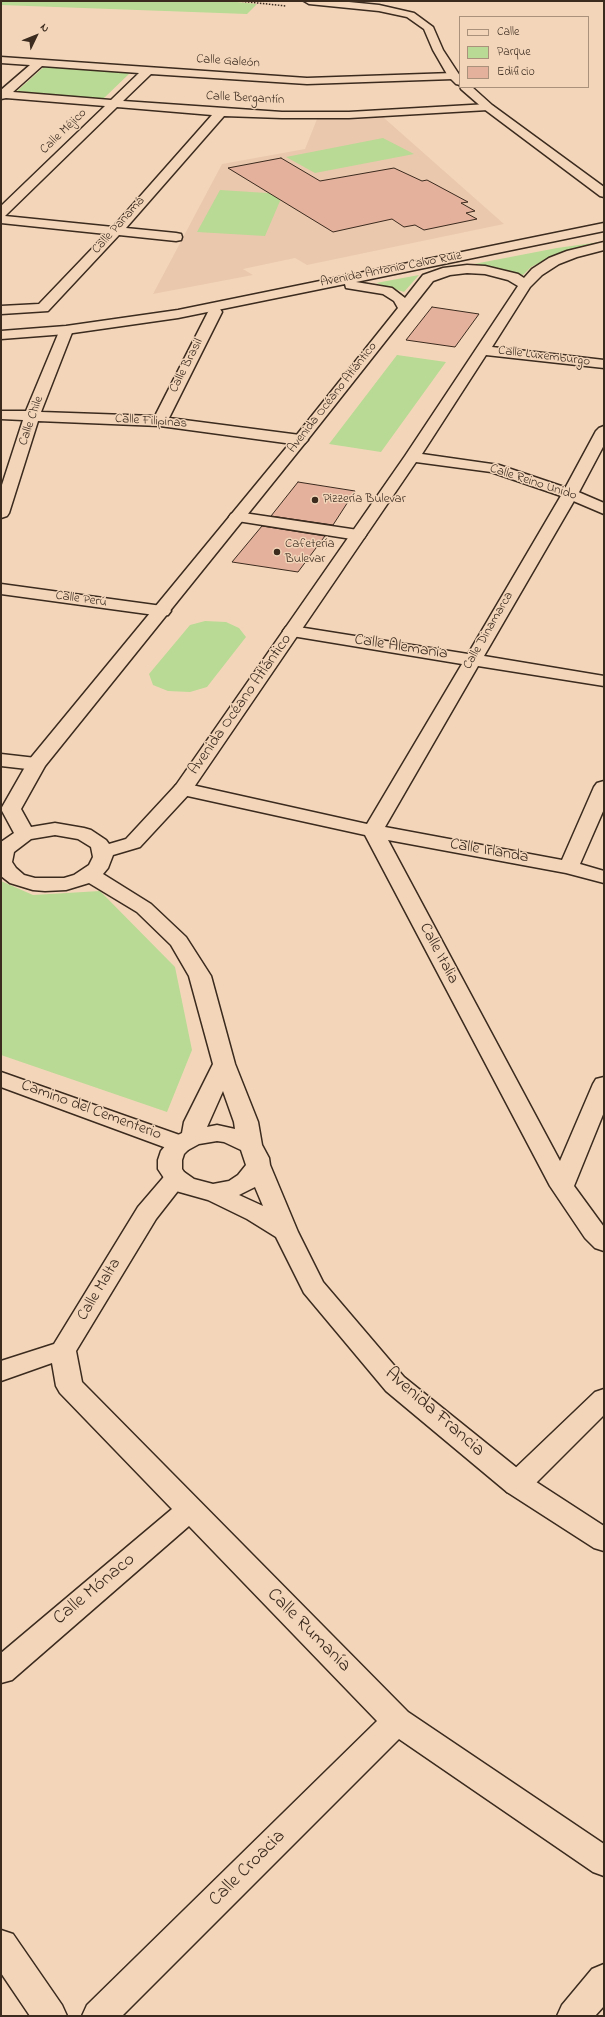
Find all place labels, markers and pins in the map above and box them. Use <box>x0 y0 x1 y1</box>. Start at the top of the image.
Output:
place label: Pizzería Bulevar <box>323 492 406 508</box>
marker: Pizzería Bulevar <box>310 495 320 505</box>
place label: Cafetería Bulevar <box>285 537 335 568</box>
marker: Cafetería Bulevar <box>272 547 282 557</box>

